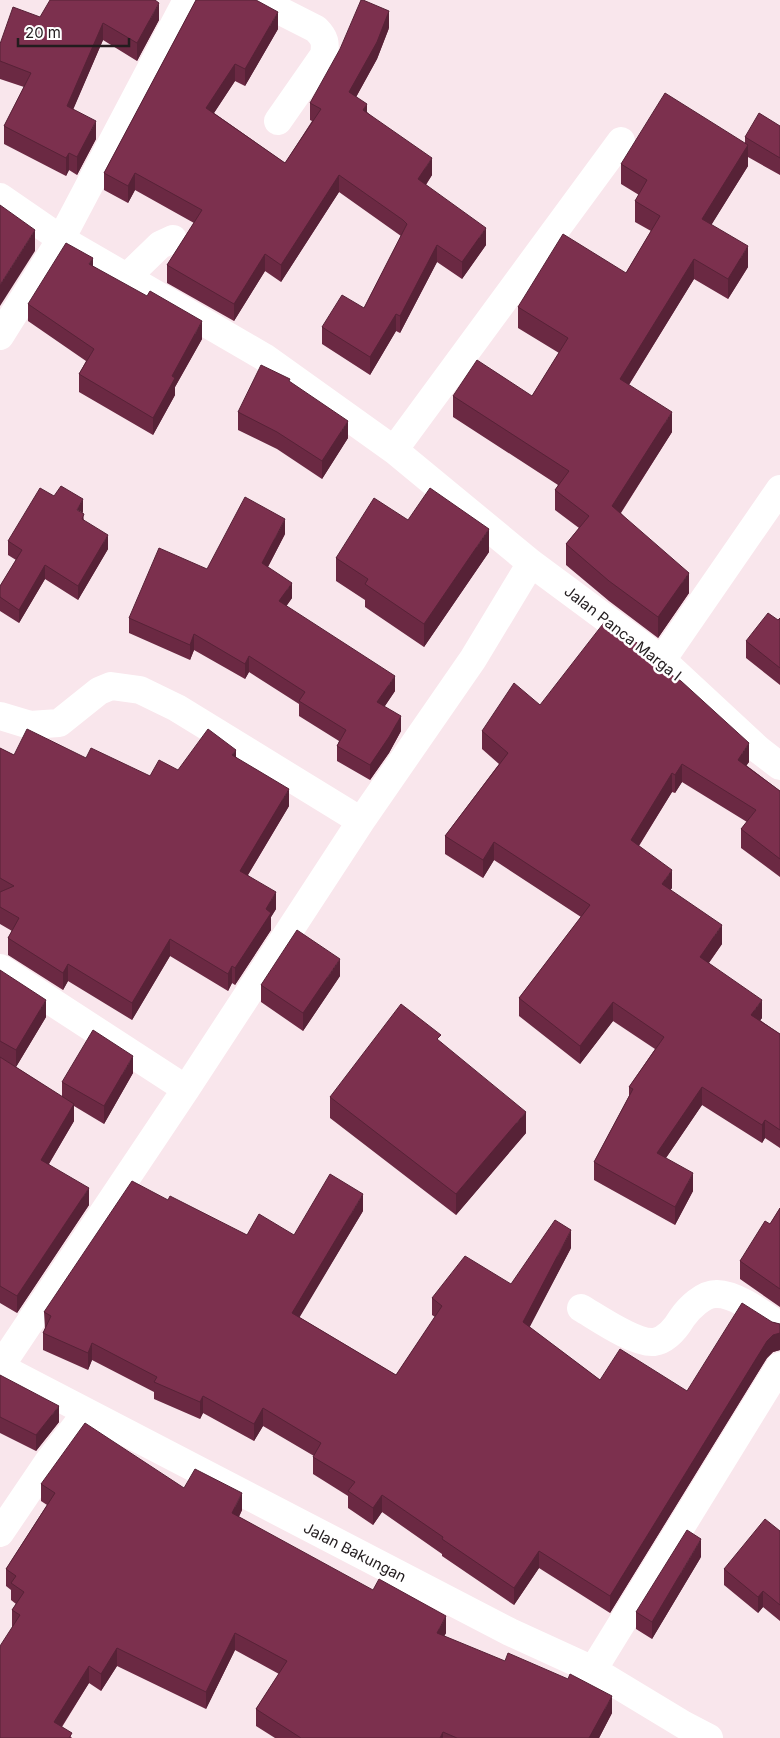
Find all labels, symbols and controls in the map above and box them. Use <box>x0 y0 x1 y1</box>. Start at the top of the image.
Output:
scale bar <box>18 15 129 47</box>
text: 20 m <box>25 23 61 42</box>
street label: Jalan Panca Marga I <box>561 581 685 685</box>
street label: Jalan Bakungan <box>300 1518 410 1586</box>

